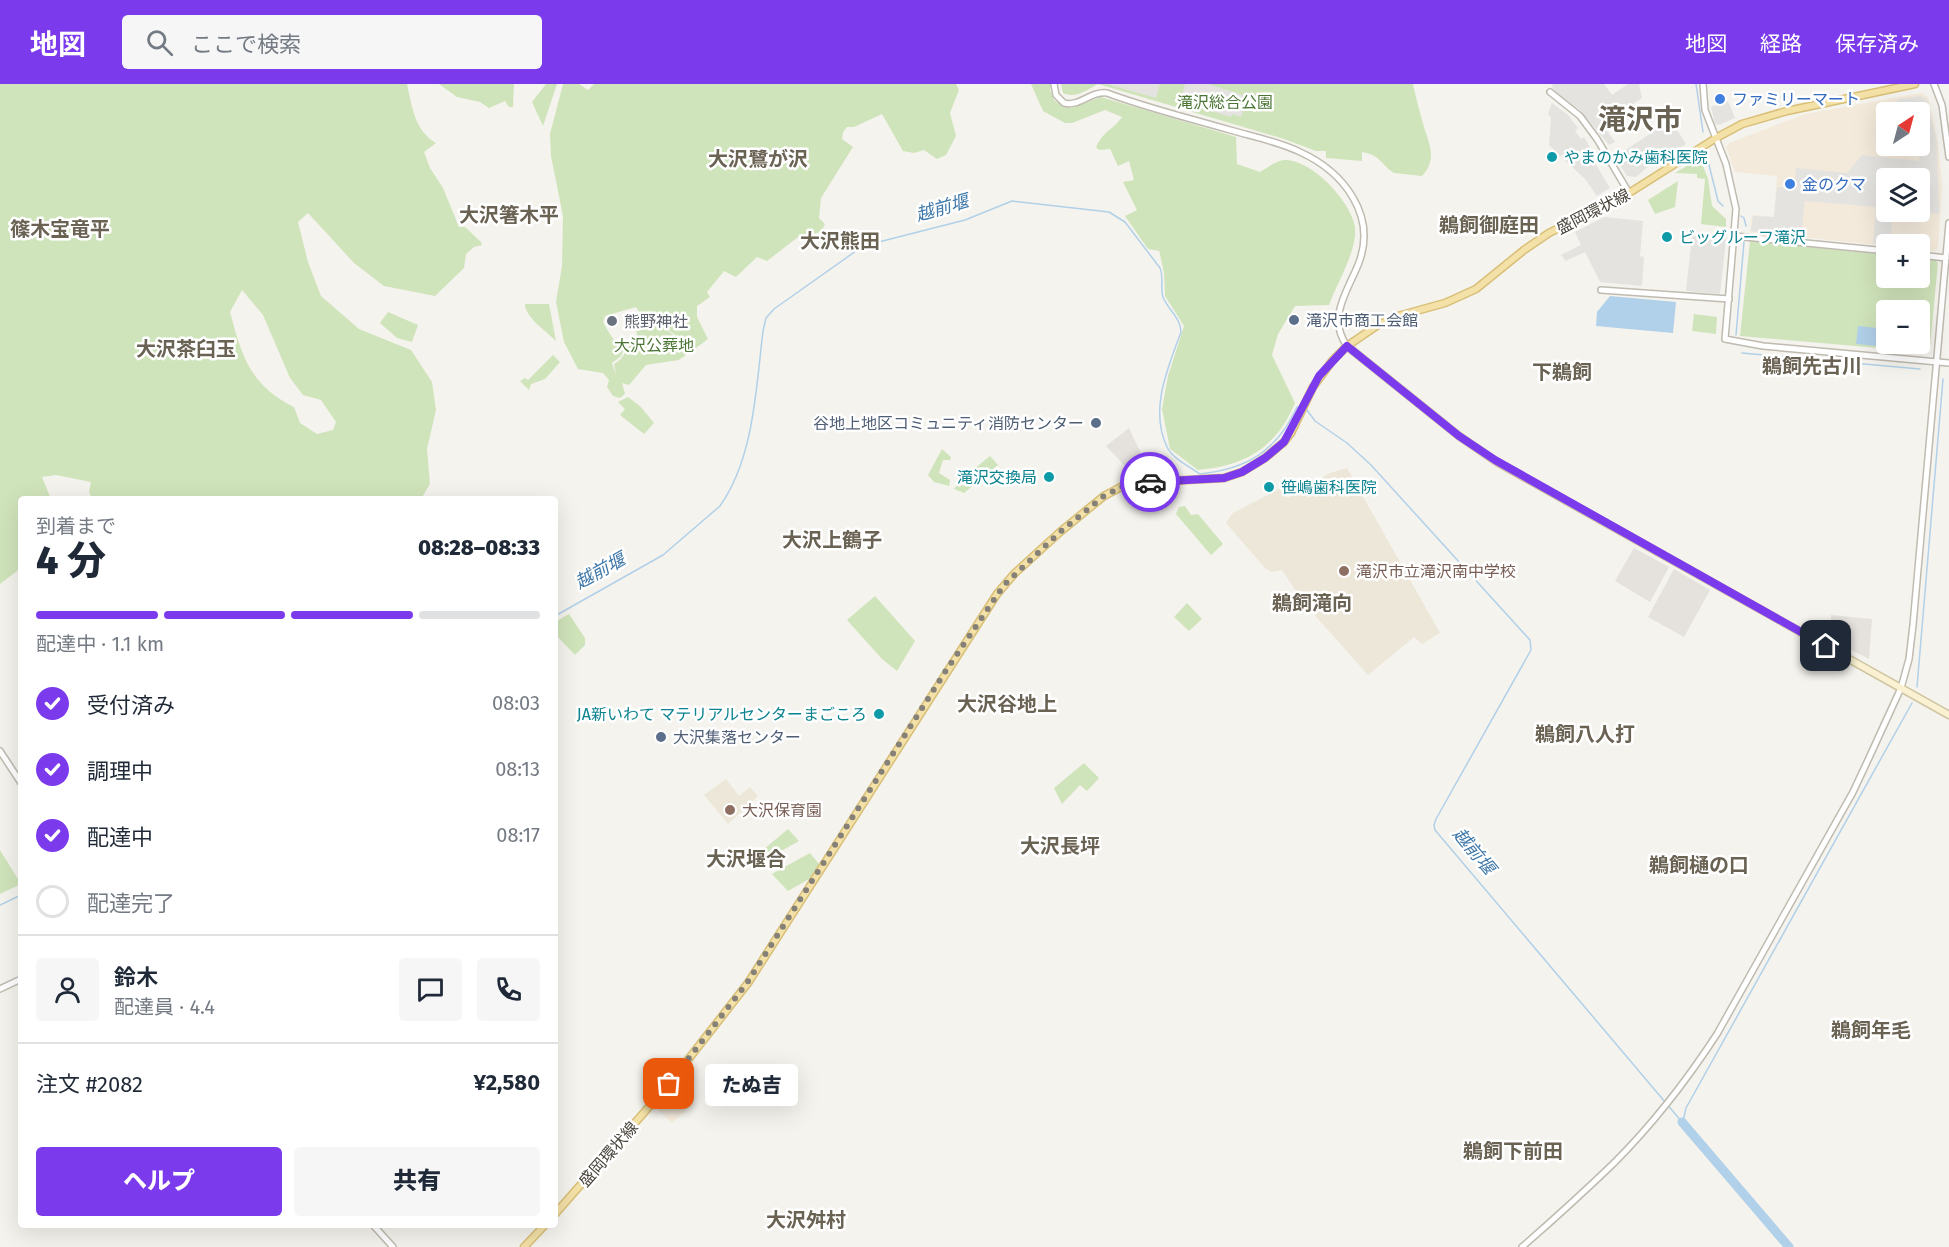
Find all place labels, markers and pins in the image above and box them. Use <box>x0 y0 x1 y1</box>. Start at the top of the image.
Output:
place label: ファミリーマート <box>1732 90 1860 109</box>
marker: ファミリーマート <box>1713 92 1727 106</box>
place label: やまのかみ歯科医院 <box>1564 148 1708 167</box>
marker: やまのかみ歯科医院 <box>1545 150 1559 164</box>
place label: 金のクマ <box>1802 175 1866 194</box>
marker: 金のクマ <box>1783 177 1797 191</box>
place label: ビッグルーフ滝沢 <box>1679 228 1806 247</box>
marker: ビッグルーフ滝沢 <box>1660 230 1674 244</box>
place label: 滝沢市商工会館 <box>1306 311 1418 330</box>
place label: 熊野神社 <box>624 312 688 331</box>
marker: 滝沢市商工会館 <box>1287 313 1301 327</box>
marker: 熊野神社 <box>605 314 619 328</box>
place label: 谷地上地区コミュニティ消防センター <box>813 414 1084 433</box>
marker: 谷地上地区コミュニティ消防センター <box>1089 416 1103 430</box>
place label: 滝沢交換局 <box>957 468 1037 487</box>
marker: 滝沢交換局 <box>1042 470 1056 484</box>
place label: 笹嶋歯科医院 <box>1281 478 1377 497</box>
marker: 笹嶋歯科医院 <box>1262 480 1276 494</box>
place label: 滝沢市立滝沢南中学校 <box>1356 562 1516 581</box>
marker: 滝沢市立滝沢南中学校 <box>1337 564 1351 578</box>
pin <box>1800 620 1851 671</box>
place label: JA新いわて マテリアルセンターまごころ <box>577 705 867 724</box>
marker: JA新いわて マテリアルセンターまごころ <box>872 707 886 721</box>
place label: 大沢集落センター <box>673 728 801 747</box>
marker: 大沢集落センター <box>654 730 668 744</box>
place label: 大沢保育園 <box>742 801 822 820</box>
marker: 大沢保育園 <box>723 803 737 817</box>
pin <box>643 1058 694 1109</box>
callout: たぬ吉 <box>705 1063 798 1105</box>

